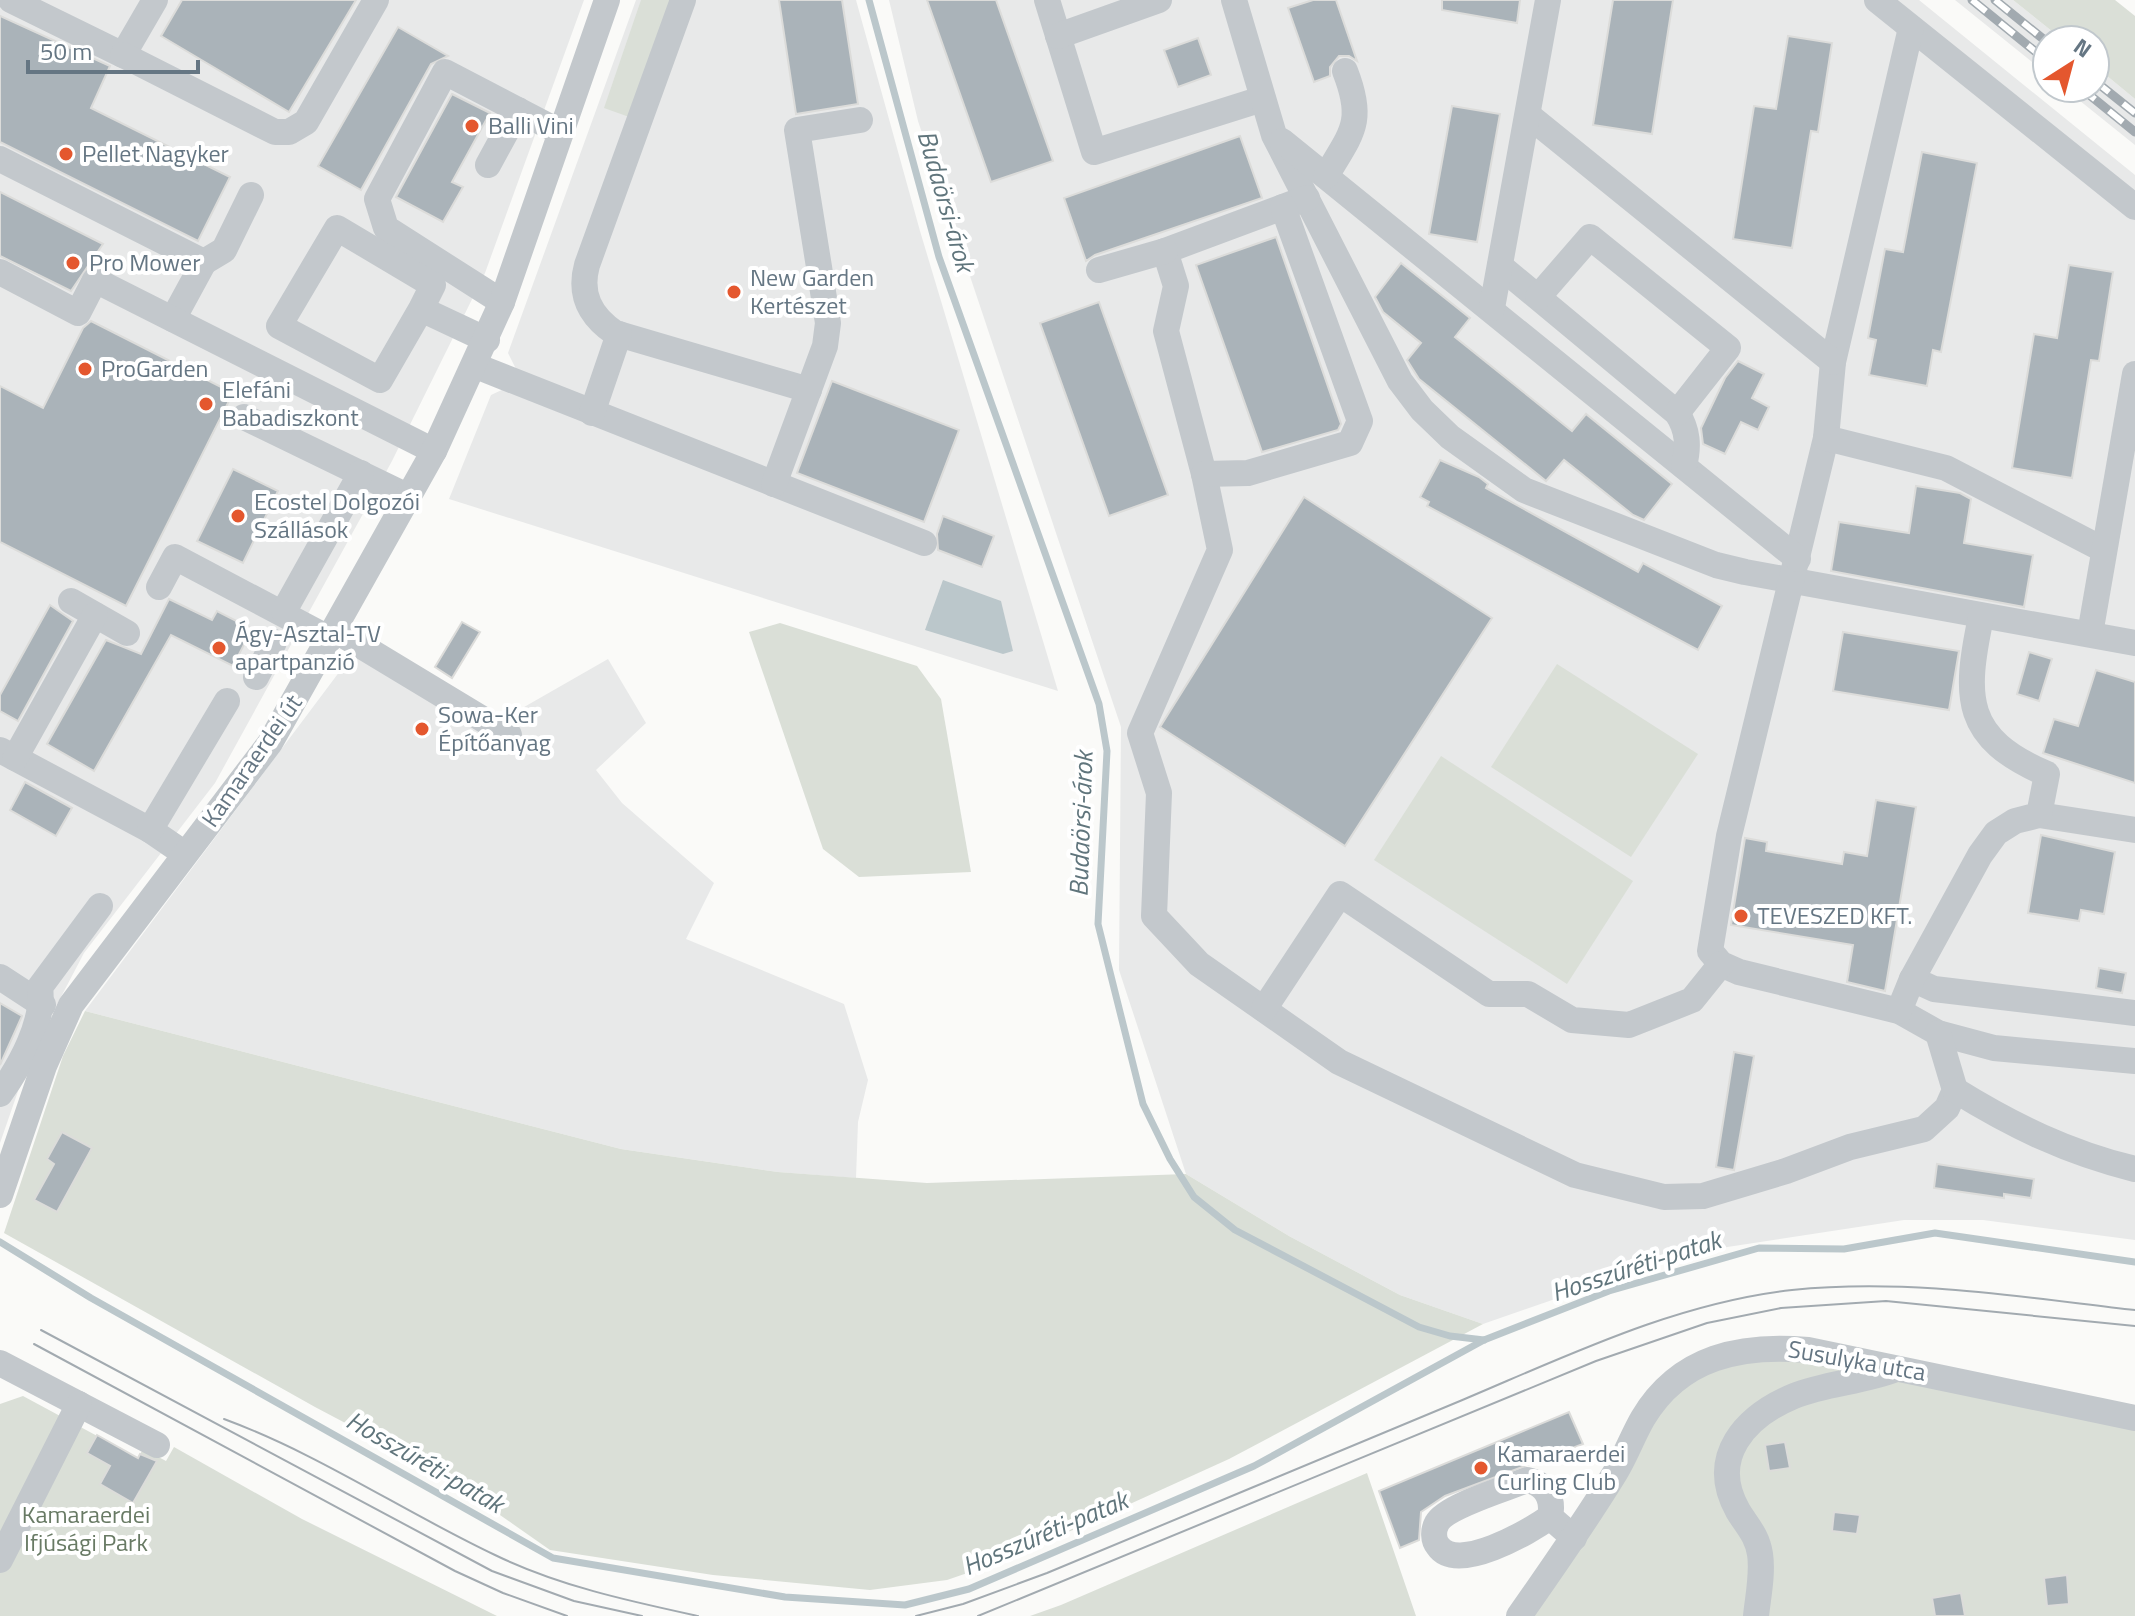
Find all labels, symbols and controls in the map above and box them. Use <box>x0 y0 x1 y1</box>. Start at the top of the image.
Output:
scale bar <box>28 24 198 74</box>
north arrow <box>2031 24 2111 104</box>
text: N <box>2067 30 2099 66</box>
text: 50 m <box>40 33 92 69</box>
place label: Balli Vini <box>488 107 574 143</box>
marker: Balli Vini <box>463 117 481 135</box>
water label: Budaörsi-árok <box>908 126 986 279</box>
place label: Pellet Nagyker <box>82 135 229 171</box>
marker: Pellet Nagyker <box>57 145 75 163</box>
place label: Pro Mower <box>89 244 200 280</box>
marker: Pro Mower <box>64 254 82 272</box>
place label: New Garden Kertészet <box>750 259 874 323</box>
marker: New Garden Kertészet <box>725 283 743 301</box>
place label: ProGarden <box>101 350 208 386</box>
marker: ProGarden <box>76 360 94 378</box>
place label: Elefáni Babadiszkont <box>222 371 359 435</box>
marker: Elefáni Babadiszkont <box>197 395 215 413</box>
place label: Ecostel Dolgozói Szállások <box>254 483 420 547</box>
marker: Ecostel Dolgozói Szállások <box>229 507 247 525</box>
place label: Ágy-Asztal-TV apartpanzió <box>235 615 381 679</box>
marker: Ágy-Asztal-TV apartpanzió <box>210 639 228 657</box>
street label: Kamaraerdei út <box>192 686 311 834</box>
place label: Sowa-Ker Építőanyag <box>438 696 551 760</box>
marker: Sowa-Ker Építőanyag <box>413 720 431 738</box>
water label: Budaörsi-árok <box>1058 747 1103 897</box>
place label: TEVESZED KFT. <box>1757 897 1913 933</box>
marker: TEVESZED KFT. <box>1732 907 1750 925</box>
water label: Hosszúréti-patak <box>1546 1219 1729 1311</box>
street label: Susulyka utca <box>1786 1330 1929 1390</box>
water label: Hosszúréti-patak <box>339 1401 514 1524</box>
place label: Kamaraerdei Curling Club <box>1497 1435 1625 1499</box>
marker: Kamaraerdei Curling Club <box>1472 1459 1490 1477</box>
water label: Hosszúréti-patak <box>956 1479 1137 1585</box>
park label: Kamaraerdei Ifjúsági Park <box>22 1496 150 1560</box>

